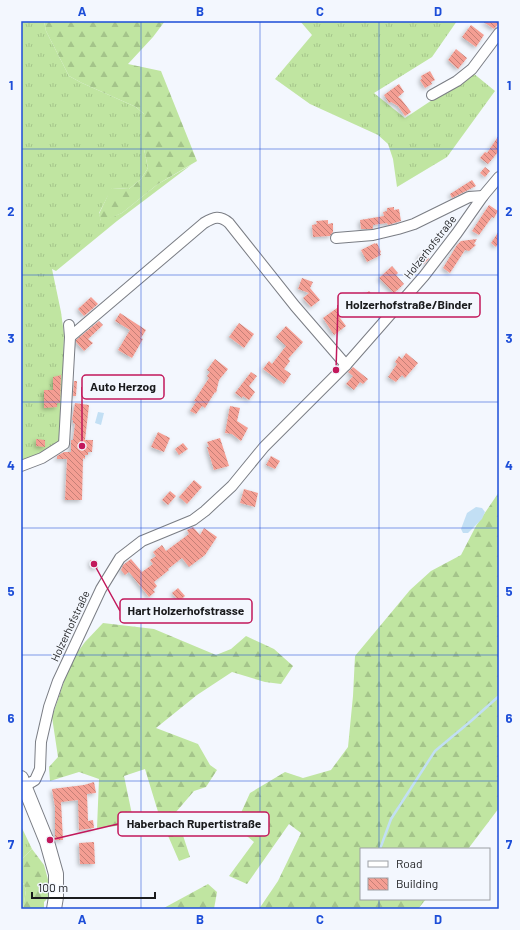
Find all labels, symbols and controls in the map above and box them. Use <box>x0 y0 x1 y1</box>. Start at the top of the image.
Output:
text: A <box>78 3 87 19</box>
text: B <box>196 3 204 19</box>
text: C <box>316 3 324 19</box>
text: D <box>434 3 442 19</box>
text: 1 <box>9 77 13 93</box>
text: 1 <box>507 77 511 93</box>
text: 2 <box>7 203 15 219</box>
text: 2 <box>505 203 513 219</box>
street label: Holzerhofstraße <box>401 212 458 281</box>
callout: Holzerhofstraße/Binder <box>338 293 480 317</box>
text: Holzerhofstraße/Binder <box>346 297 473 311</box>
text: 3 <box>7 330 15 346</box>
text: 3 <box>505 330 513 346</box>
callout: Auto Herzog <box>82 375 164 399</box>
text: Auto Herzog <box>90 379 156 393</box>
text: 4 <box>7 457 15 473</box>
text: 4 <box>505 457 513 473</box>
text: 5 <box>7 583 15 599</box>
text: 5 <box>505 583 513 599</box>
street label: Holzerhofstraße <box>47 588 92 663</box>
callout: Hart Holzerhofstrasse <box>120 599 252 623</box>
text: Hart Holzerhofstrasse <box>128 603 245 617</box>
text: 6 <box>8 710 15 726</box>
text: 6 <box>506 710 513 726</box>
callout: Haberbach Rupertistraße <box>118 812 269 836</box>
text: Haberbach Rupertistraße <box>127 816 262 830</box>
text: 7 <box>8 836 15 852</box>
text: 7 <box>506 836 513 852</box>
legend <box>360 848 490 900</box>
text: Road <box>396 856 423 870</box>
scale bar <box>32 874 155 900</box>
text: Building <box>396 876 438 890</box>
text: 100 m <box>38 880 68 894</box>
text: A <box>78 911 87 927</box>
text: B <box>196 911 204 927</box>
text: C <box>316 911 324 927</box>
text: D <box>434 911 442 927</box>

